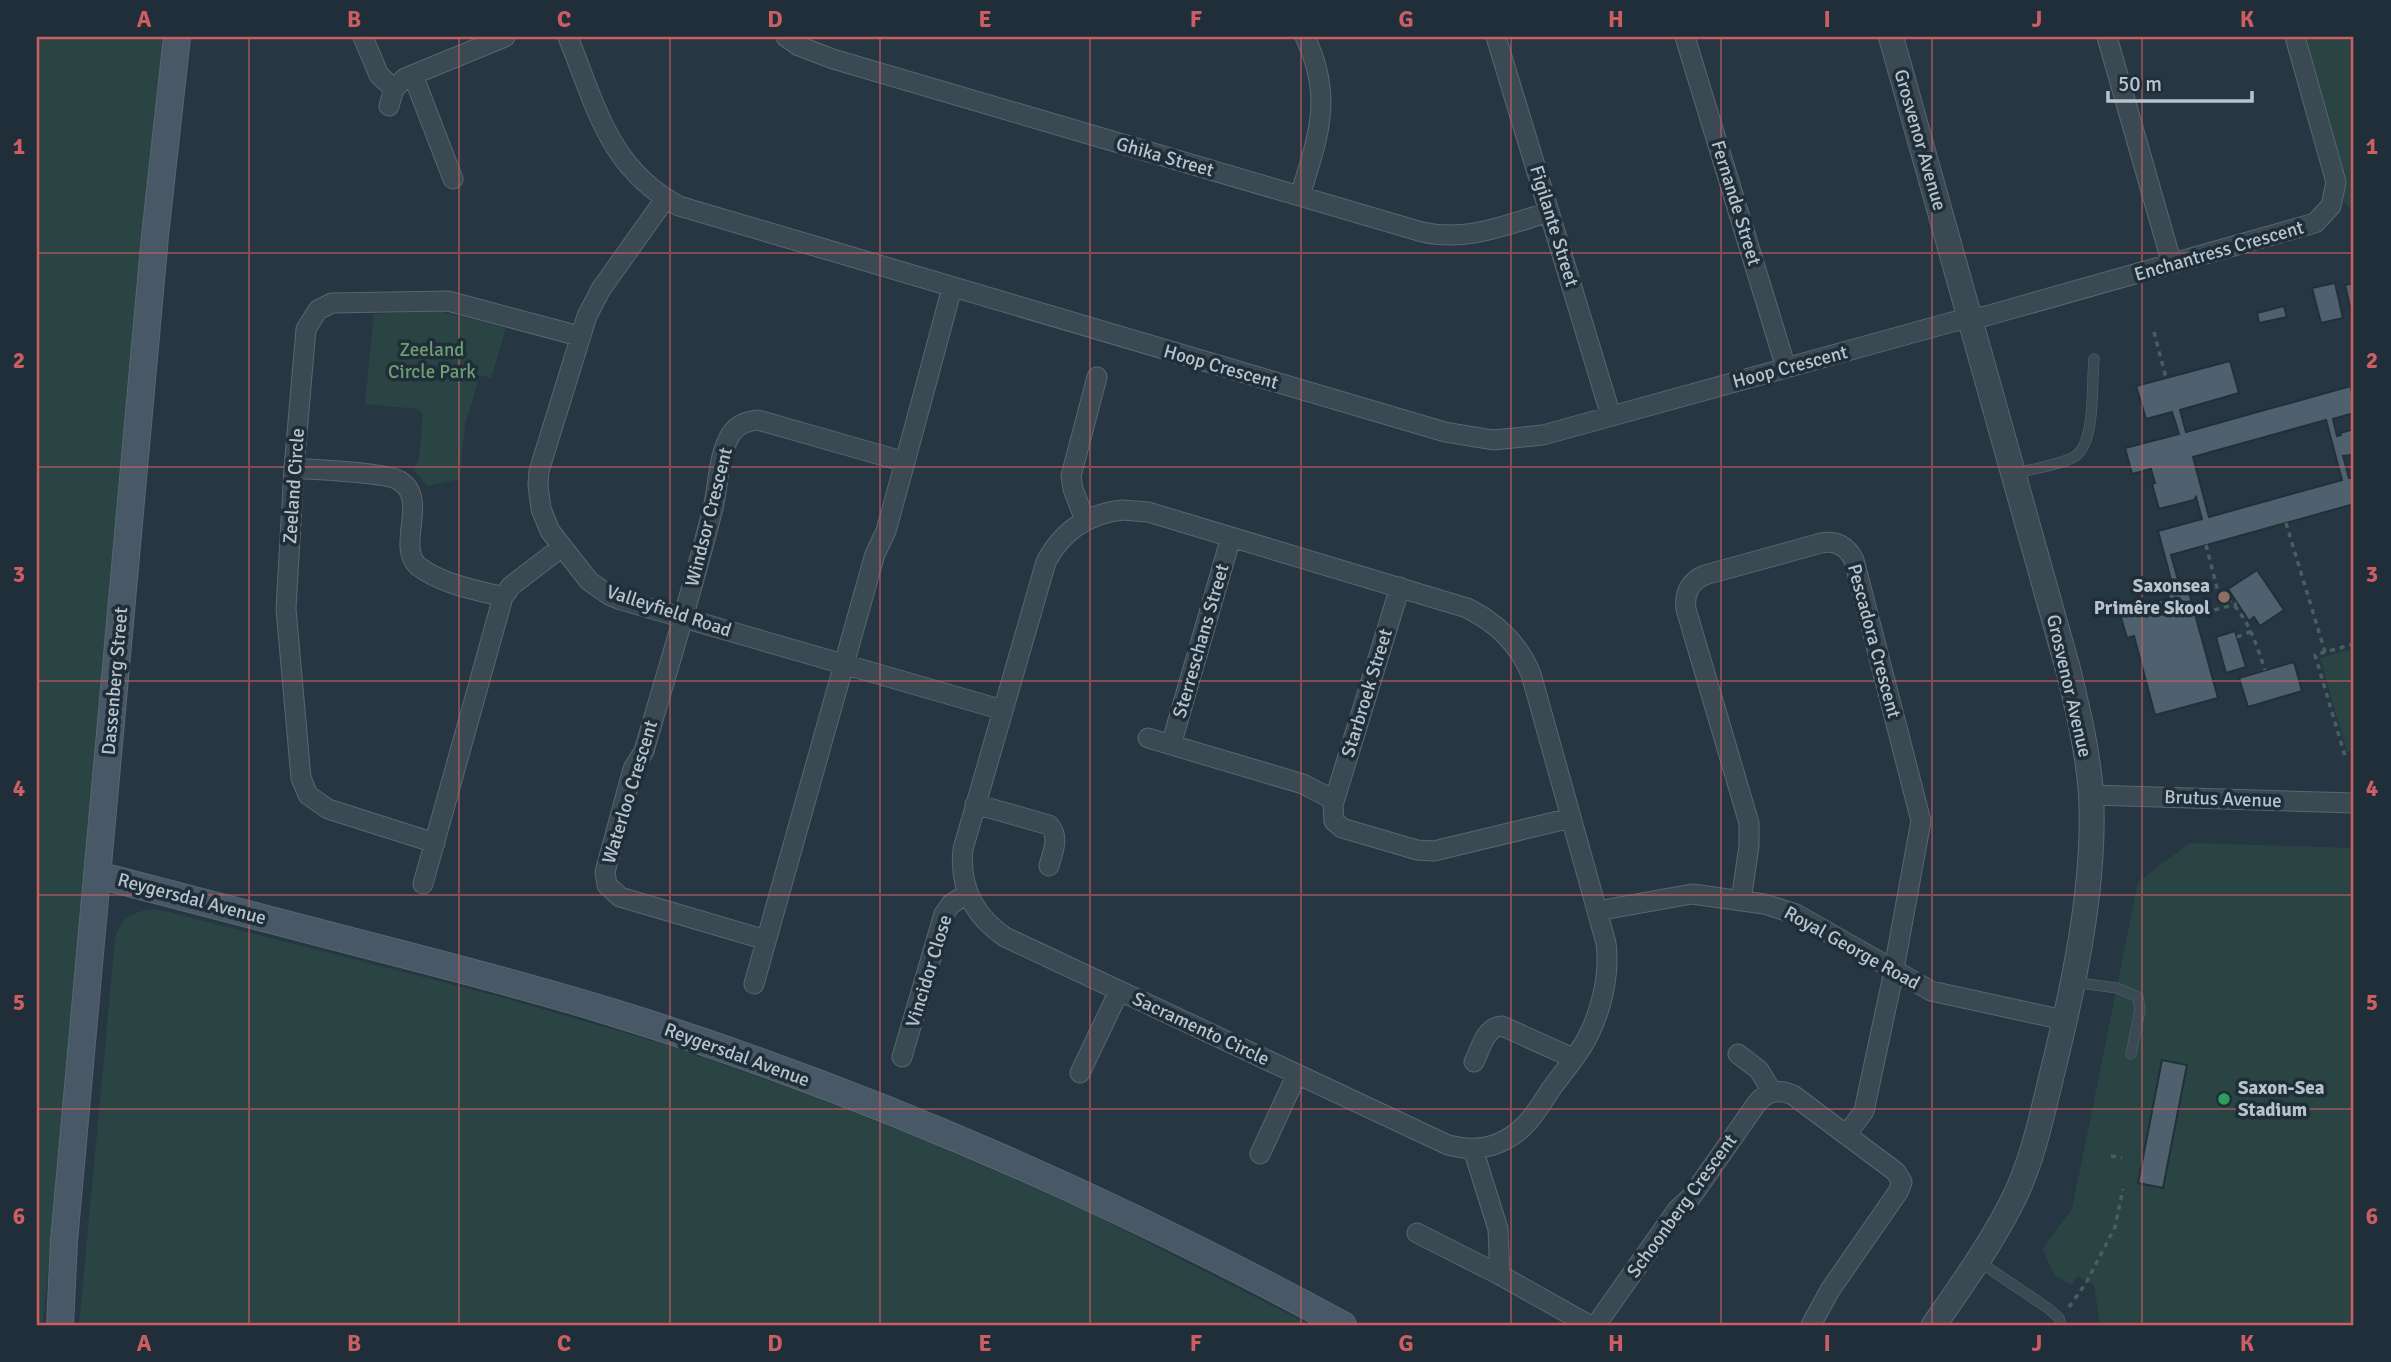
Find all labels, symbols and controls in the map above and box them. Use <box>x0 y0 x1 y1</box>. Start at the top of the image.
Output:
text: A <box>137 5 152 34</box>
text: B <box>347 5 361 34</box>
text: C <box>557 5 571 34</box>
text: D <box>767 5 783 34</box>
text: E <box>978 5 992 34</box>
text: F <box>1190 5 1202 34</box>
text: G <box>1398 5 1414 34</box>
text: H <box>1608 5 1624 34</box>
text: I <box>1823 5 1831 34</box>
text: J <box>2032 5 2042 34</box>
text: K <box>2240 5 2255 34</box>
scale bar <box>2108 60 2251 104</box>
street label: Grosvenor Avenue <box>1888 67 1952 213</box>
text: 50 m <box>2118 71 2162 97</box>
text: 1 <box>13 132 25 161</box>
street label: Ghika Street <box>1113 132 1217 182</box>
text: 1 <box>2366 132 2378 161</box>
street label: Fernande Street <box>1706 138 1767 269</box>
street label: Figilante Street <box>1524 163 1584 290</box>
street label: Enchantress Crescent <box>2131 215 2307 287</box>
park label: Zeeland Circle Park <box>388 338 476 384</box>
street label: Hoop Crescent <box>1161 339 1281 395</box>
street label: Hoop Crescent <box>1730 340 1851 394</box>
text: 2 <box>13 346 25 375</box>
text: 2 <box>2366 346 2378 375</box>
street label: Zeeland Circle <box>278 427 310 545</box>
street label: Windsor Crescent <box>680 445 738 589</box>
text: 3 <box>13 560 25 589</box>
text: 3 <box>2366 560 2378 589</box>
street label: Sterreschans Street <box>1168 561 1235 721</box>
street label: Pescadora Crescent <box>1842 561 1906 721</box>
place label: Saxonsea Primêre Skool <box>2094 574 2210 620</box>
street label: Valleyfield Road <box>604 580 734 642</box>
marker: Saxonsea Primêre Skool <box>2216 589 2232 605</box>
street label: Dassenberg Street <box>97 606 133 756</box>
street label: Grosvenor Avenue <box>2041 612 2097 760</box>
street label: Starbroek Street <box>1336 626 1398 760</box>
street label: Waterloo Crescent <box>597 717 663 867</box>
text: 4 <box>13 774 25 803</box>
text: 4 <box>2366 774 2378 803</box>
street label: Brutus Avenue <box>2164 785 2282 813</box>
street label: Reygersdal Avenue <box>115 868 269 930</box>
street label: Royal George Road <box>1780 901 1924 995</box>
street label: Vincidor Close <box>901 912 957 1030</box>
street label: Sacramento Circle <box>1129 987 1273 1071</box>
text: 5 <box>13 988 25 1017</box>
text: 5 <box>2366 988 2378 1017</box>
street label: Reygersdal Avenue <box>661 1018 813 1092</box>
place label: Saxon-Sea Stadium <box>2238 1076 2325 1122</box>
marker: Saxon-Sea Stadium <box>2216 1091 2232 1107</box>
street label: Schoonberg Crescent <box>1622 1129 1742 1283</box>
text: 6 <box>13 1202 25 1231</box>
text: 6 <box>2366 1202 2378 1231</box>
text: A <box>137 1329 152 1358</box>
text: B <box>347 1329 361 1358</box>
text: C <box>557 1329 571 1358</box>
text: D <box>767 1329 783 1358</box>
text: E <box>978 1329 992 1358</box>
text: F <box>1190 1329 1202 1358</box>
text: G <box>1398 1329 1414 1358</box>
text: H <box>1608 1329 1624 1358</box>
text: I <box>1823 1329 1831 1358</box>
text: J <box>2032 1329 2042 1358</box>
text: K <box>2240 1329 2255 1358</box>

